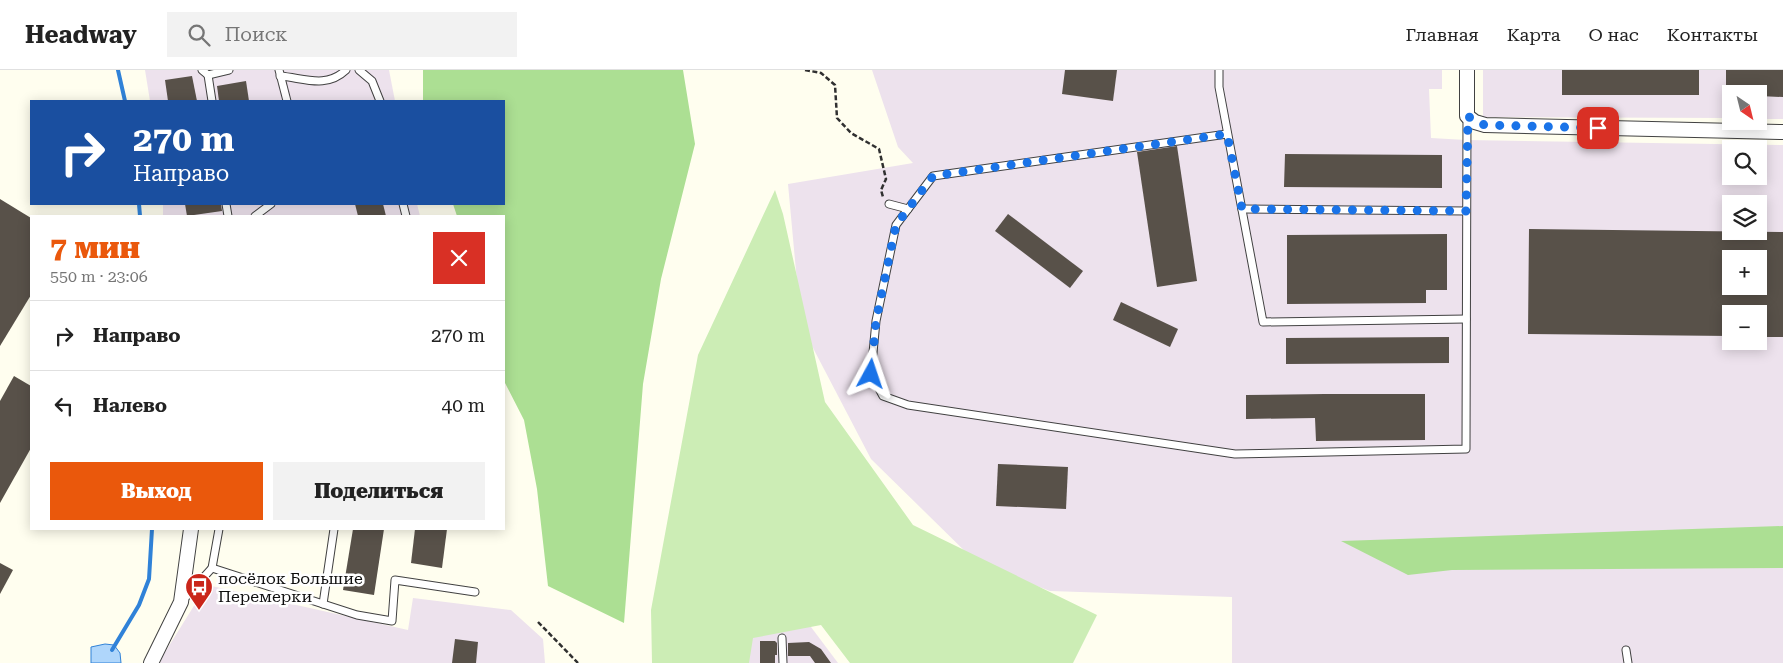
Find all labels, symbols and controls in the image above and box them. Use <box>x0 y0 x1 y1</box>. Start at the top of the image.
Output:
search box <box>167 12 517 57</box>
text: Headway <box>25 21 137 49</box>
icon: search <box>185 21 213 49</box>
text: Поиск <box>225 23 287 46</box>
text: Главная <box>1406 24 1479 45</box>
text: Карта <box>1507 24 1561 45</box>
text: О нас <box>1589 24 1639 45</box>
text: Контакты <box>1667 24 1758 45</box>
north arrow <box>1722 85 1768 130</box>
map controls <box>1722 85 1767 350</box>
pin <box>1577 107 1619 149</box>
icon: arrive <box>1584 114 1612 142</box>
text: 270 m <box>133 119 234 160</box>
icon: right <box>50 120 115 185</box>
button: search <box>1722 140 1767 185</box>
text: Направо <box>133 161 229 186</box>
button: layers <box>1722 195 1767 240</box>
text: 7 мин <box>50 230 140 265</box>
button: close <box>433 232 485 284</box>
button: + <box>1722 250 1767 295</box>
text: 550 m · 23:06 <box>50 267 148 286</box>
button: − <box>1722 305 1767 350</box>
icon: right <box>50 322 78 350</box>
text: Направо <box>93 324 180 347</box>
text: 270 m <box>431 324 485 347</box>
position arrow <box>844 347 896 399</box>
icon: left <box>50 392 78 420</box>
text: Налево <box>93 394 167 417</box>
text: 40 m <box>442 394 485 417</box>
button: Выход <box>50 462 263 520</box>
button: Поделиться <box>273 462 485 520</box>
place label: посёлок Большие Перемерки <box>218 569 363 606</box>
bus stop icon: посёлок Большие Перемерки <box>184 572 214 611</box>

